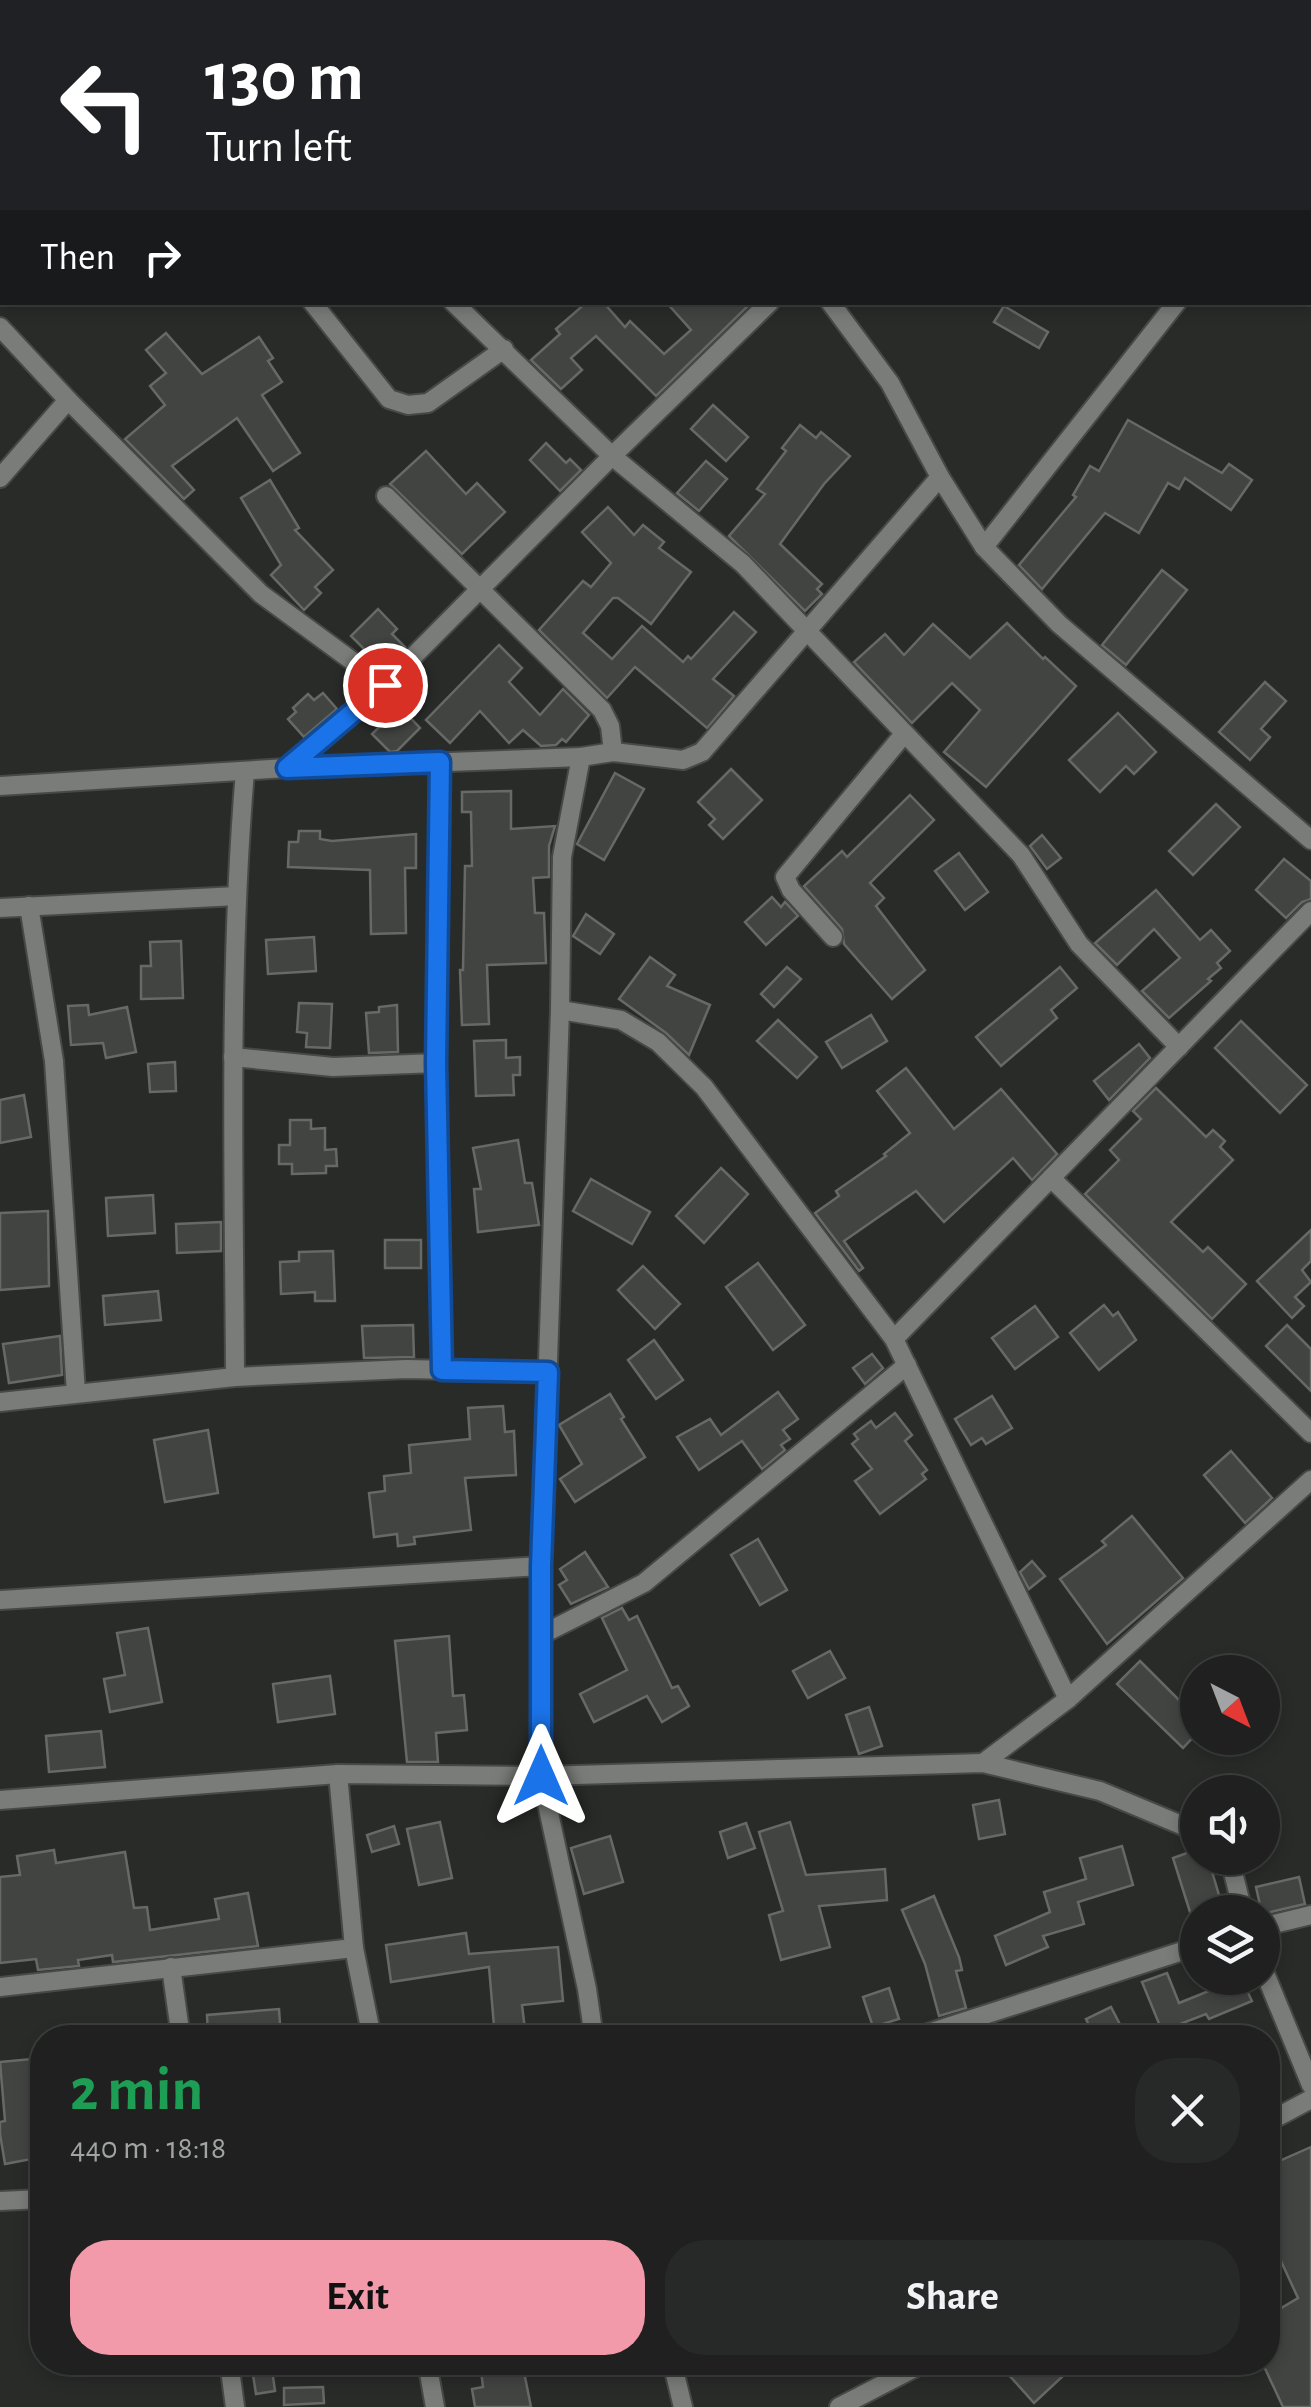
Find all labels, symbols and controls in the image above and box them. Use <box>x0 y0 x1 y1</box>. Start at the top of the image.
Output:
icon: left <box>40 40 170 170</box>
text: 130 m <box>205 43 364 113</box>
text: Turn left <box>205 125 352 170</box>
icon: right <box>135 230 190 285</box>
text: Then <box>40 239 115 277</box>
pin <box>343 643 428 728</box>
icon: arrive <box>358 658 413 713</box>
north arrow <box>1180 1655 1280 1755</box>
map controls <box>1180 1655 1280 1995</box>
position arrow <box>489 1724 593 1828</box>
button: sound <box>1180 1775 1280 1875</box>
button: layers <box>1180 1895 1280 1995</box>
button: close <box>1135 2058 1240 2163</box>
text: 2 min <box>70 2061 203 2121</box>
text: 440 m · 18:18 <box>70 2132 226 2164</box>
button: Exit <box>70 2240 645 2355</box>
button: Share <box>665 2240 1240 2355</box>

